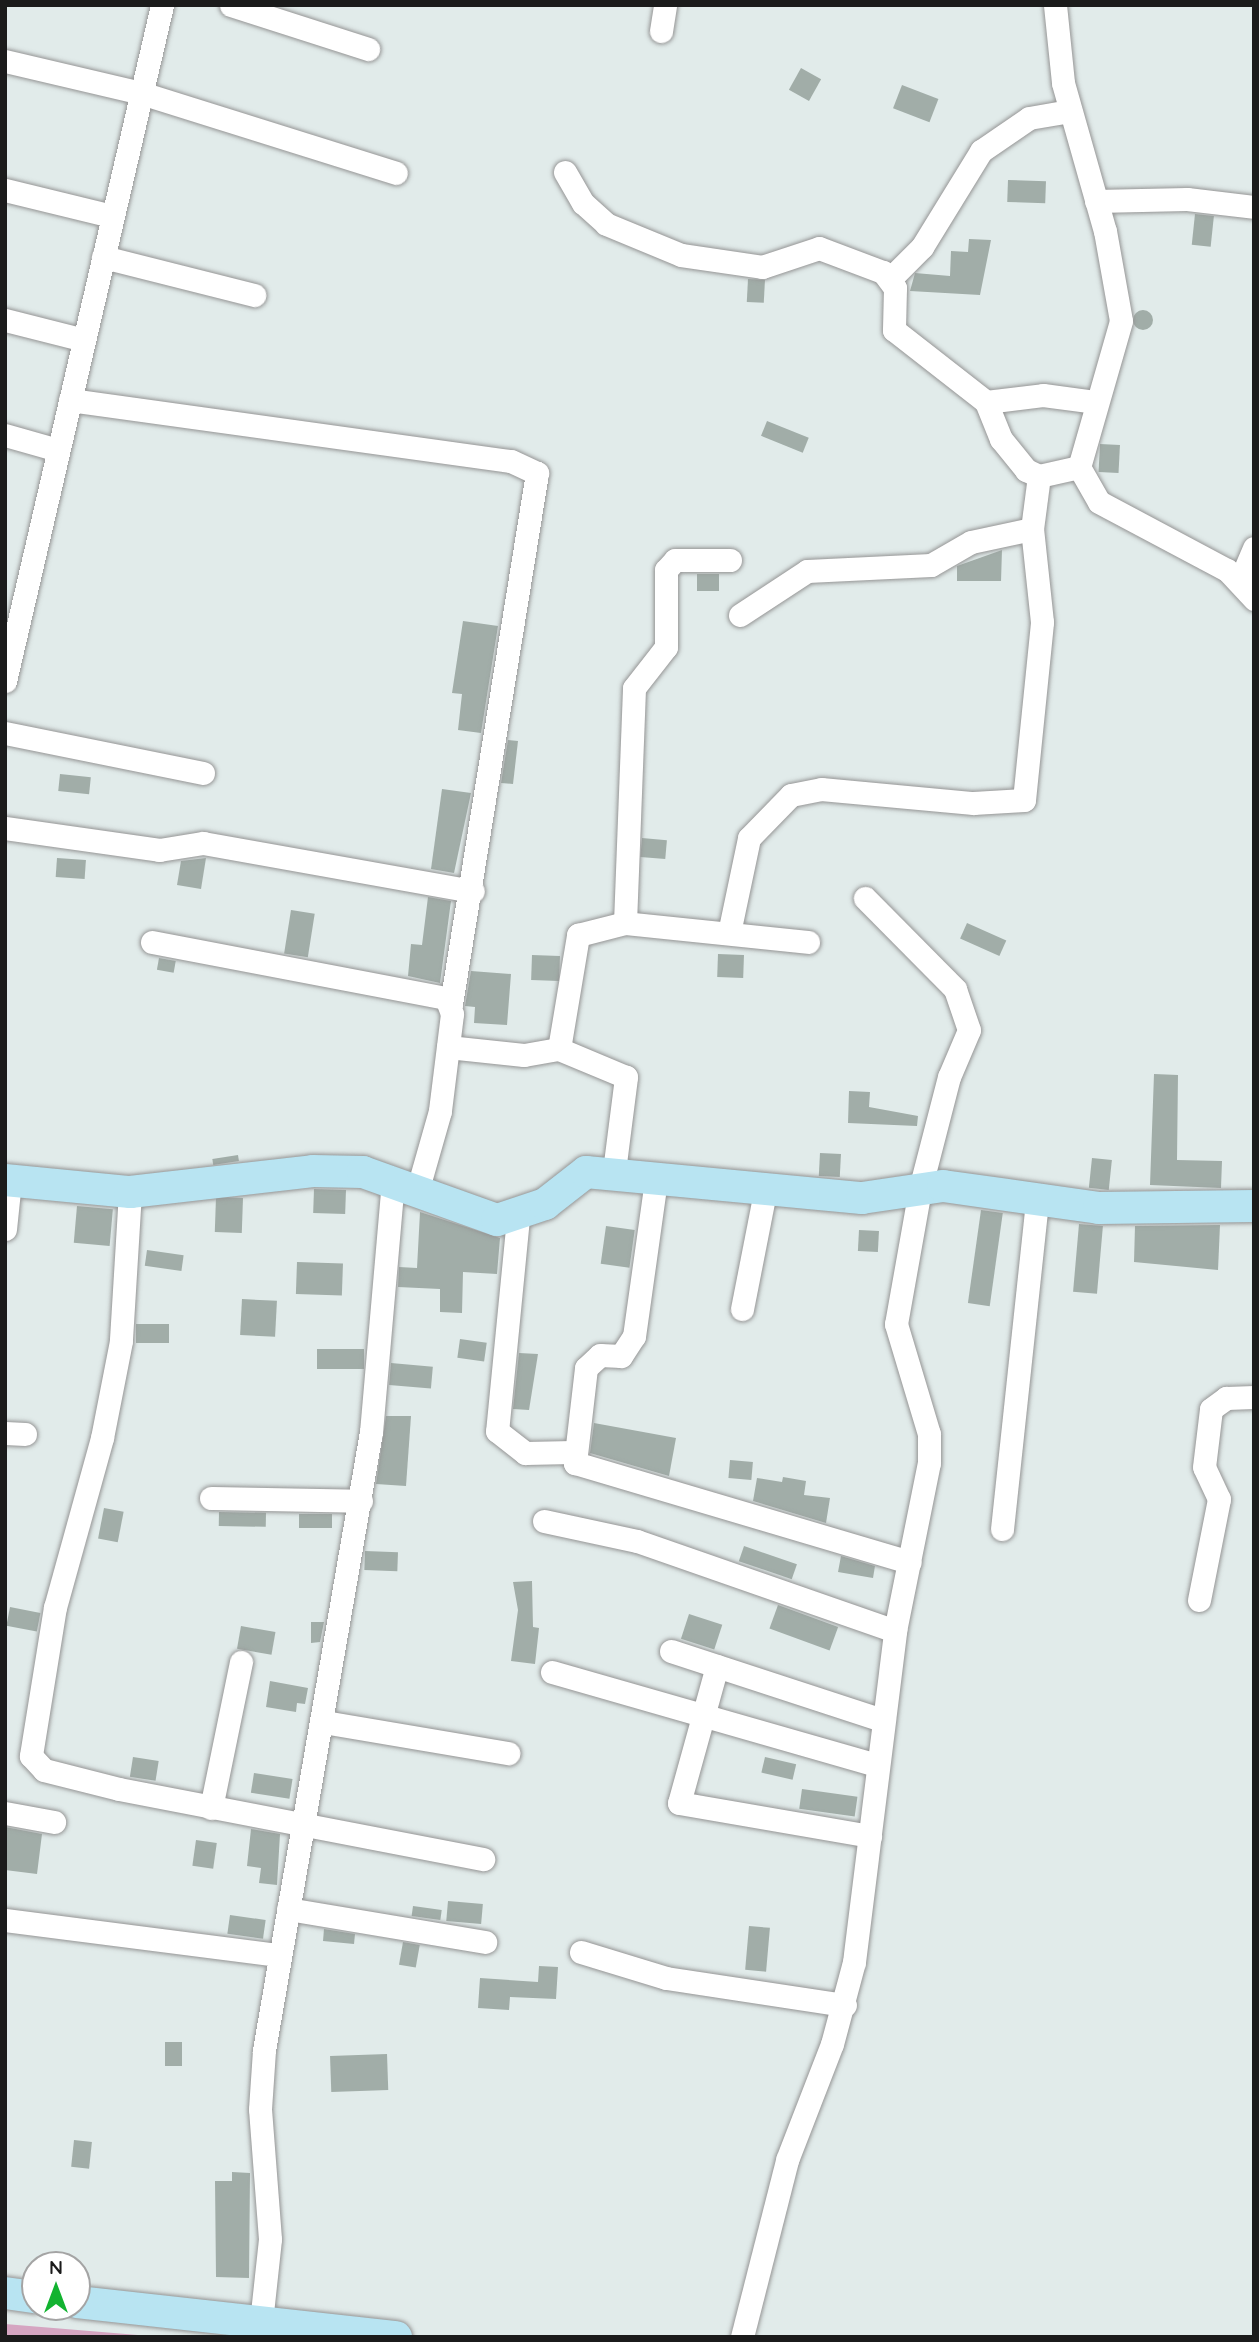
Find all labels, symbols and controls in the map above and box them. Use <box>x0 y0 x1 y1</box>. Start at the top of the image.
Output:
north arrow <box>21 2251 91 2321</box>
text: N <box>49 2255 63 2279</box>

